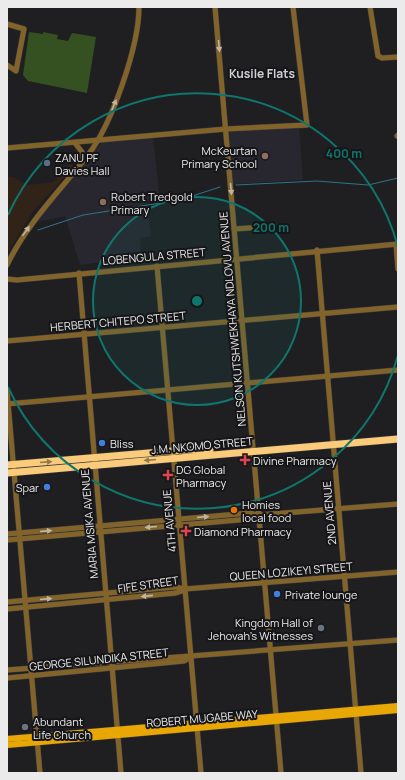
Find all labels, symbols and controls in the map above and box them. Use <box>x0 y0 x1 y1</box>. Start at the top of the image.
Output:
one-way arrow <box>215 40 222 52</box>
district label: Kusile Flats <box>229 65 295 82</box>
one-way arrow <box>111 98 117 110</box>
place label: McKeurtan Primary School <box>182 143 257 171</box>
text: 400 m <box>326 145 362 162</box>
place label: ZANU PF Davies Hall <box>55 150 110 178</box>
marker: McKeurtan Primary School <box>260 151 270 161</box>
marker: ZANU PF Davies Hall <box>42 158 52 168</box>
one-way arrow <box>228 183 234 195</box>
place label: Robert Tredgold Primary <box>111 189 193 217</box>
marker: Robert Tredgold Primary <box>98 197 108 207</box>
street label: NELSON KUTSHWEKHAYA NDLOVU AVENUE <box>215 211 249 427</box>
text: 200 m <box>253 219 289 236</box>
one-way arrow <box>22 226 30 236</box>
street label: LOBENGULA STREET <box>102 244 207 268</box>
centre of rings <box>190 294 204 308</box>
street label: HERBERT CHITEPO STREET <box>50 308 187 334</box>
street label: J.M. NKOMO STREET <box>151 433 254 457</box>
place label: Bliss <box>110 436 134 451</box>
marker: Bliss <box>97 438 107 448</box>
place label: Divine Pharmacy <box>253 453 337 468</box>
marker: Divine Pharmacy <box>240 455 250 465</box>
one-way arrow <box>144 457 156 463</box>
one-way arrow <box>40 459 52 465</box>
place label: DG Global Pharmacy <box>176 462 227 490</box>
street label: MARIA MSIKA AVENUE <box>77 469 101 579</box>
marker: DG Global Pharmacy <box>163 470 173 480</box>
place label: Spar <box>16 480 39 495</box>
street label: 2ND AVENUE <box>319 480 339 546</box>
marker: Spar <box>42 482 52 492</box>
street label: 4TH AVENUE <box>159 489 179 553</box>
place label: Homies local food <box>242 497 291 525</box>
marker: Homies local food <box>229 505 239 515</box>
one-way arrow <box>197 514 209 520</box>
one-way arrow <box>145 524 157 531</box>
place label: Diamond Pharmacy <box>194 524 292 539</box>
marker: Diamond Pharmacy <box>181 526 191 536</box>
one-way arrow <box>40 527 52 534</box>
street label: QUEEN LOZIKEYI STREET <box>229 558 354 584</box>
street label: FIFE STREET <box>117 572 180 596</box>
place label: Private lounge <box>285 587 358 602</box>
marker: Private lounge <box>272 589 282 599</box>
one-way arrow <box>141 593 153 599</box>
one-way arrow <box>40 596 52 603</box>
place label: Kingdom Hall of Jehovah's Witnesses <box>208 615 313 643</box>
marker: Kingdom Hall of Jehovah's Witnesses <box>316 623 326 633</box>
street label: GEORGE SILUNDIKA STREET <box>29 644 170 674</box>
street label: ROBERT MUGABE WAY <box>146 706 259 730</box>
place label: Abundant Life Church <box>33 714 91 742</box>
marker: Abundant Life Church <box>20 722 30 732</box>

